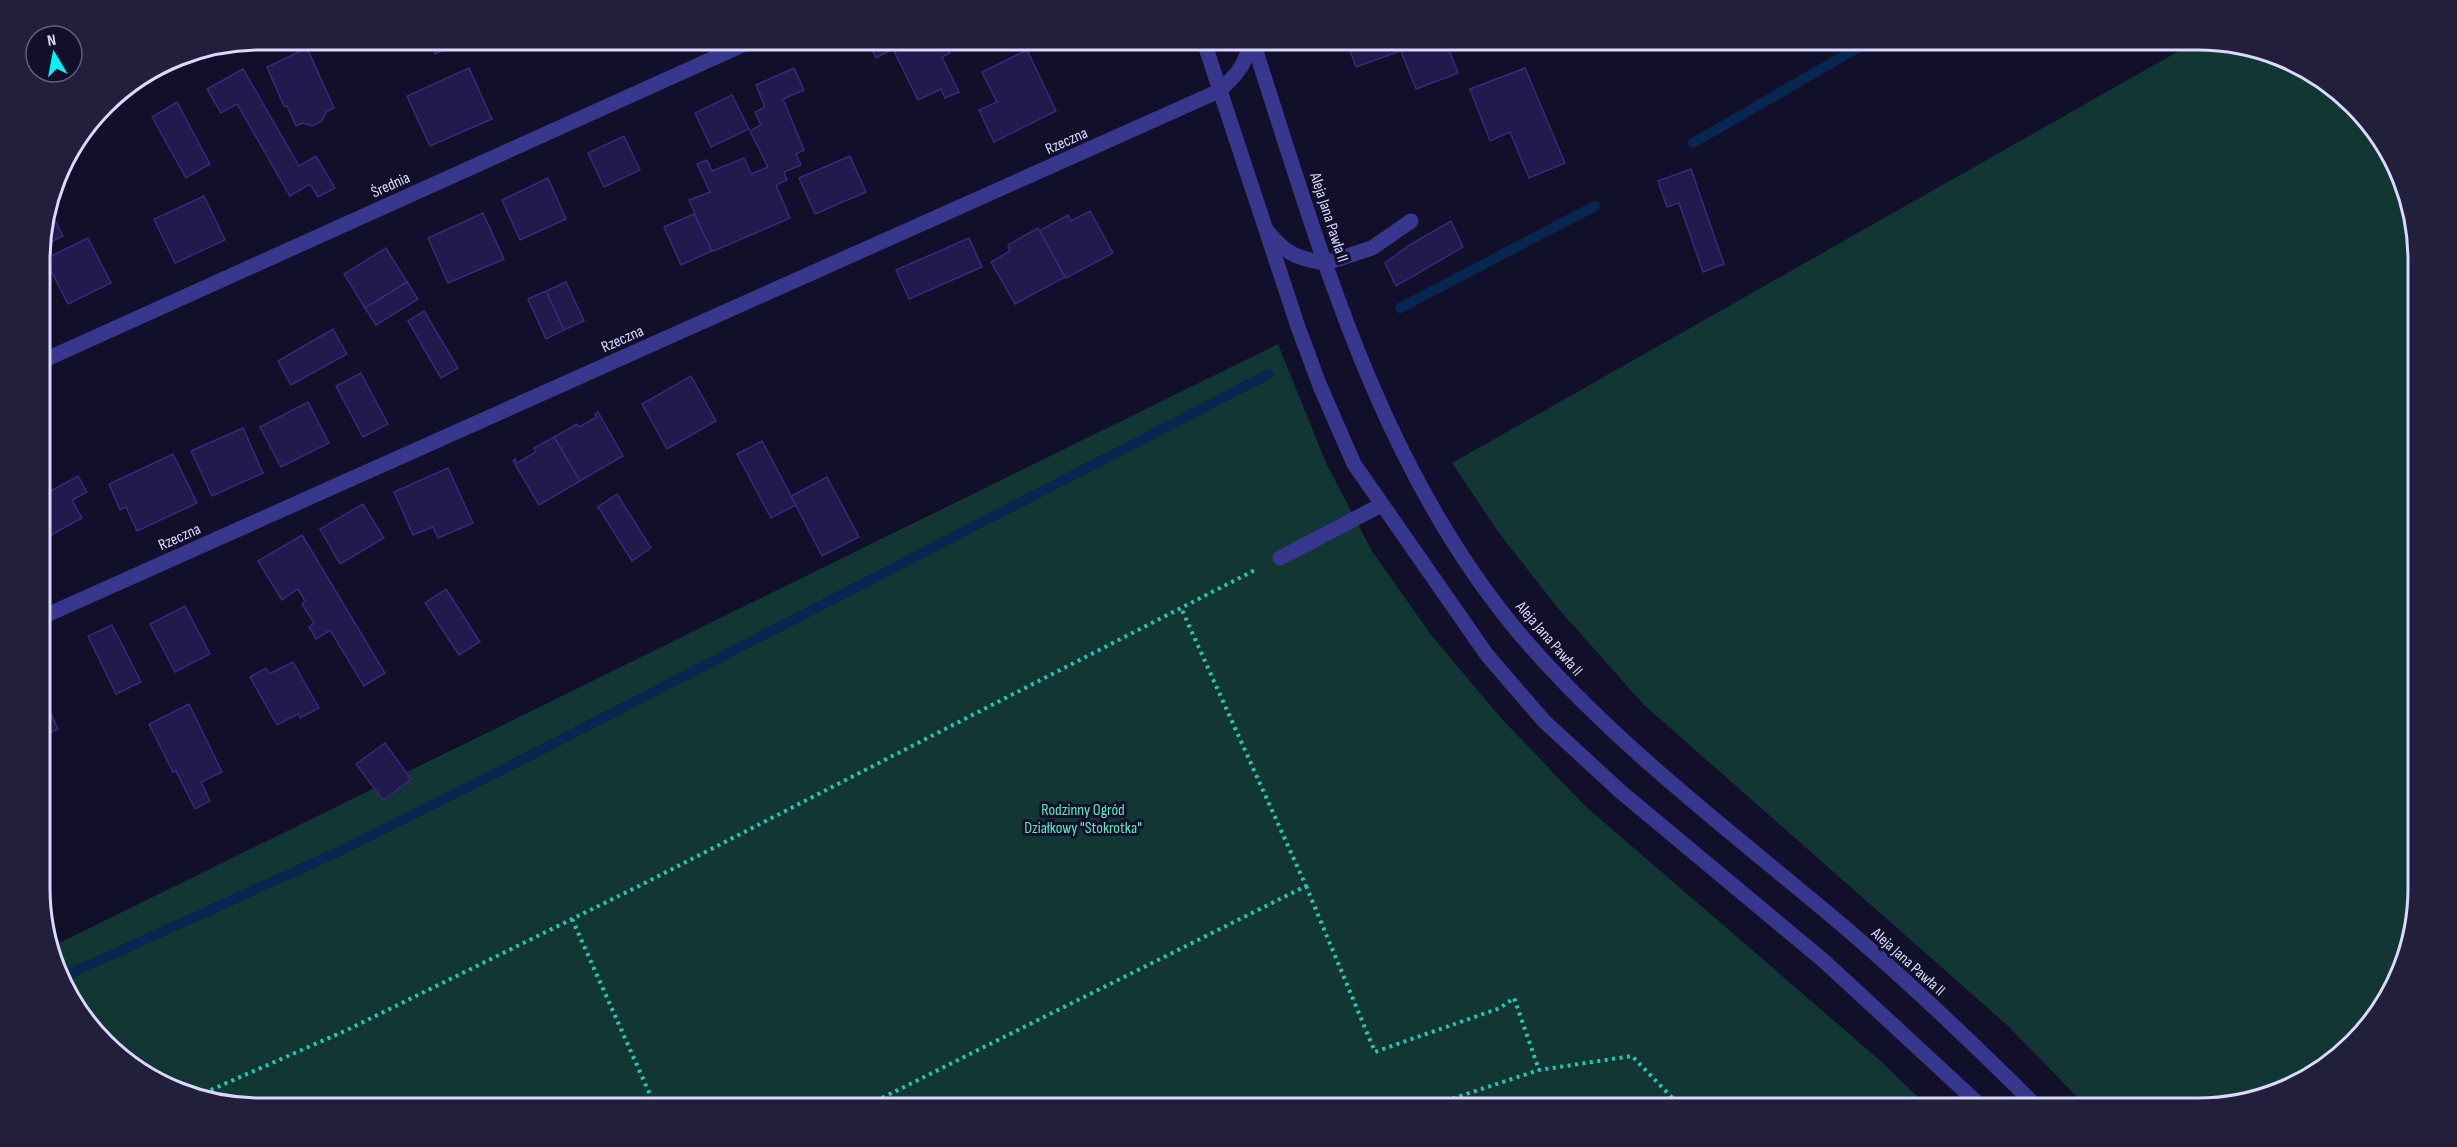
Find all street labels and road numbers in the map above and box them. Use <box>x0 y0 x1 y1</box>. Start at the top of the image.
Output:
street label: Rzeczna <box>1042 124 1091 159</box>
street label: Średnia <box>368 168 413 202</box>
street label: Aleja Jana Pawła II <box>1305 169 1352 265</box>
street label: Rzeczna <box>598 322 647 357</box>
street label: Rzeczna <box>155 520 204 555</box>
street label: Aleja Jana Pawła II <box>1511 597 1586 680</box>
street label: Aleja Jana Pawła II <box>1866 923 1949 1000</box>

